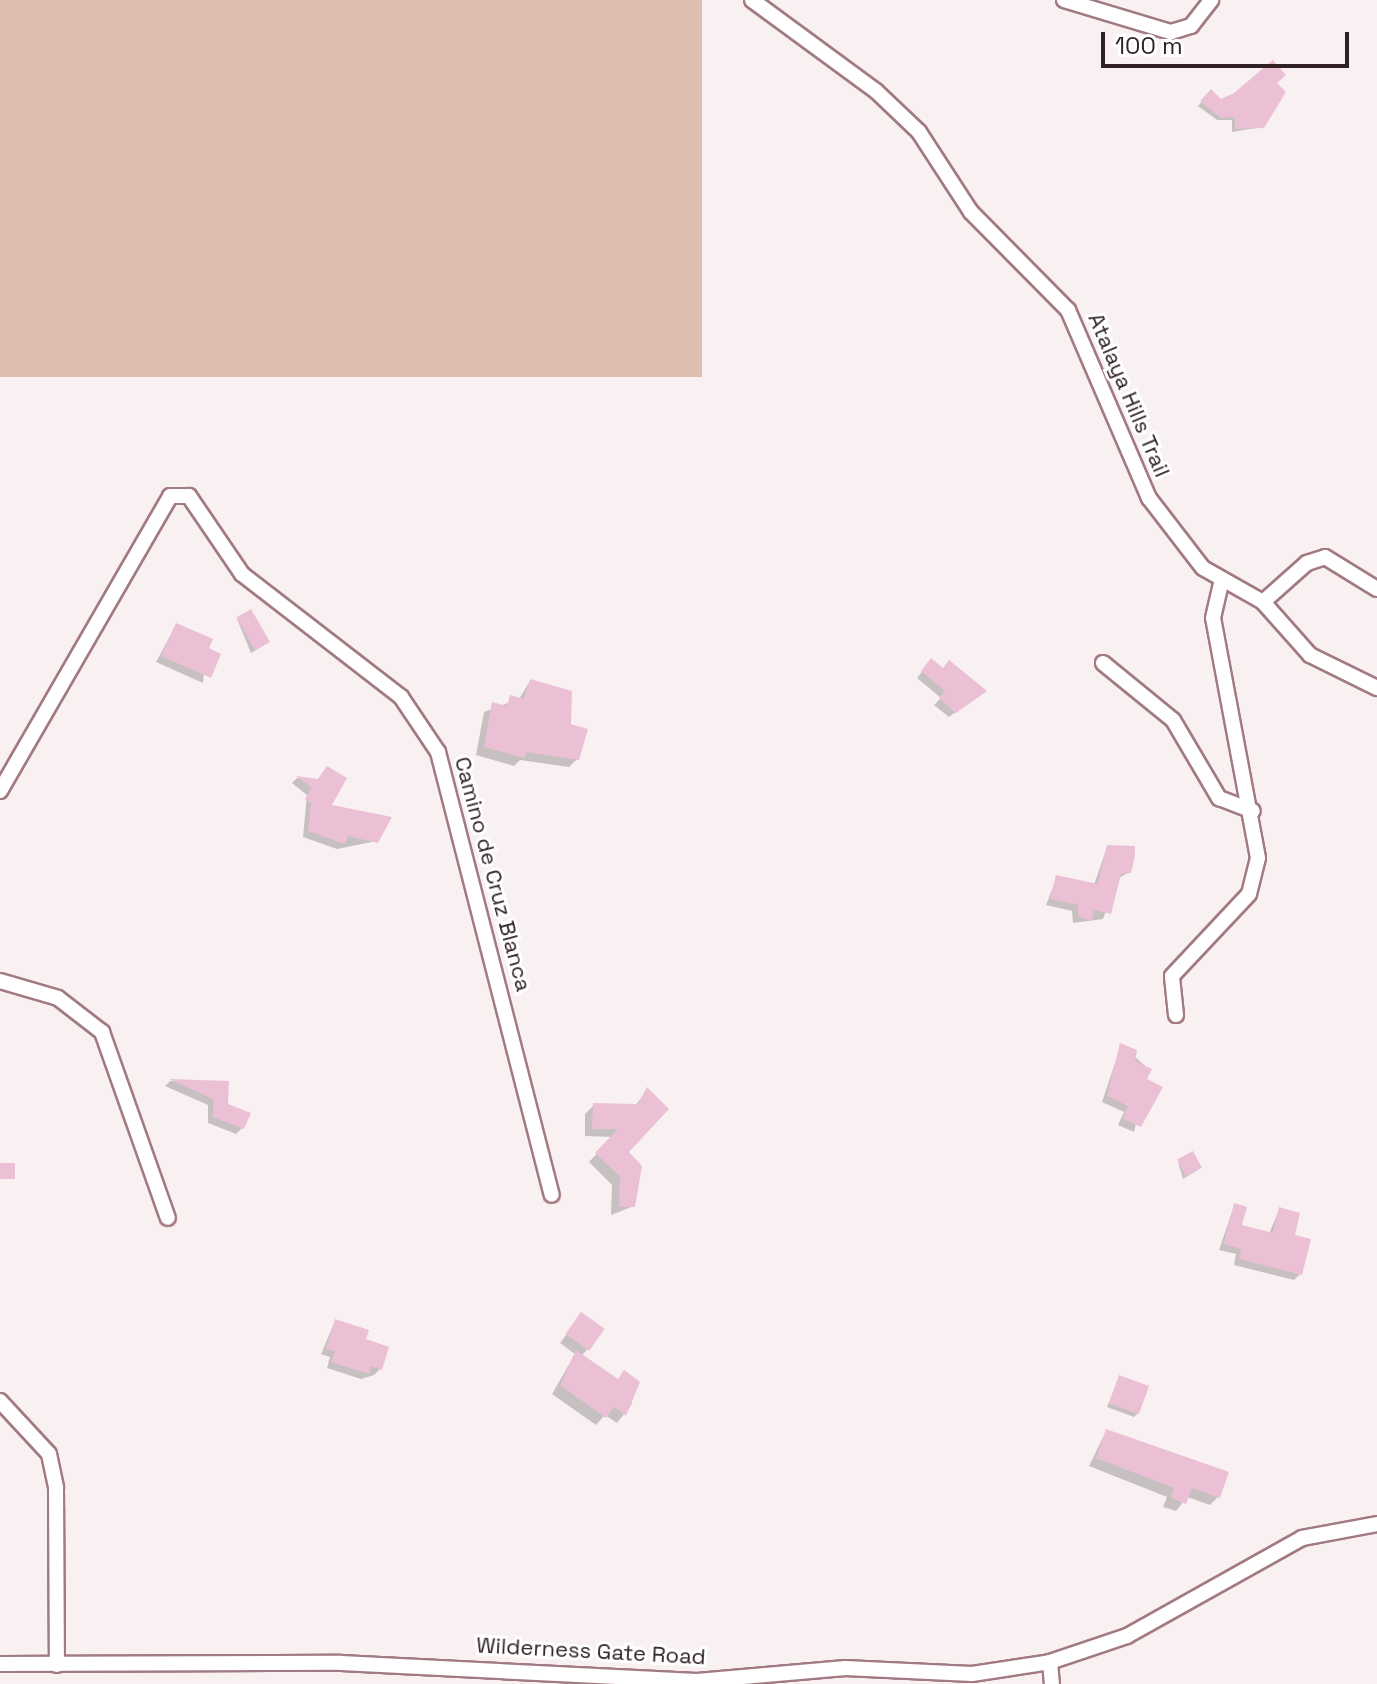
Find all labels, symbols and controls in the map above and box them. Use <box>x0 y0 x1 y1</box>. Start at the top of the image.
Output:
scale bar <box>1105 16 1353 66</box>
text: 100 m <box>1115 30 1183 61</box>
street label: Atalaya Hills Trail <box>1082 309 1176 481</box>
street label: Camino de Cruz Blanca <box>449 754 537 994</box>
street label: Wilderness Gate Road <box>476 1632 706 1670</box>

